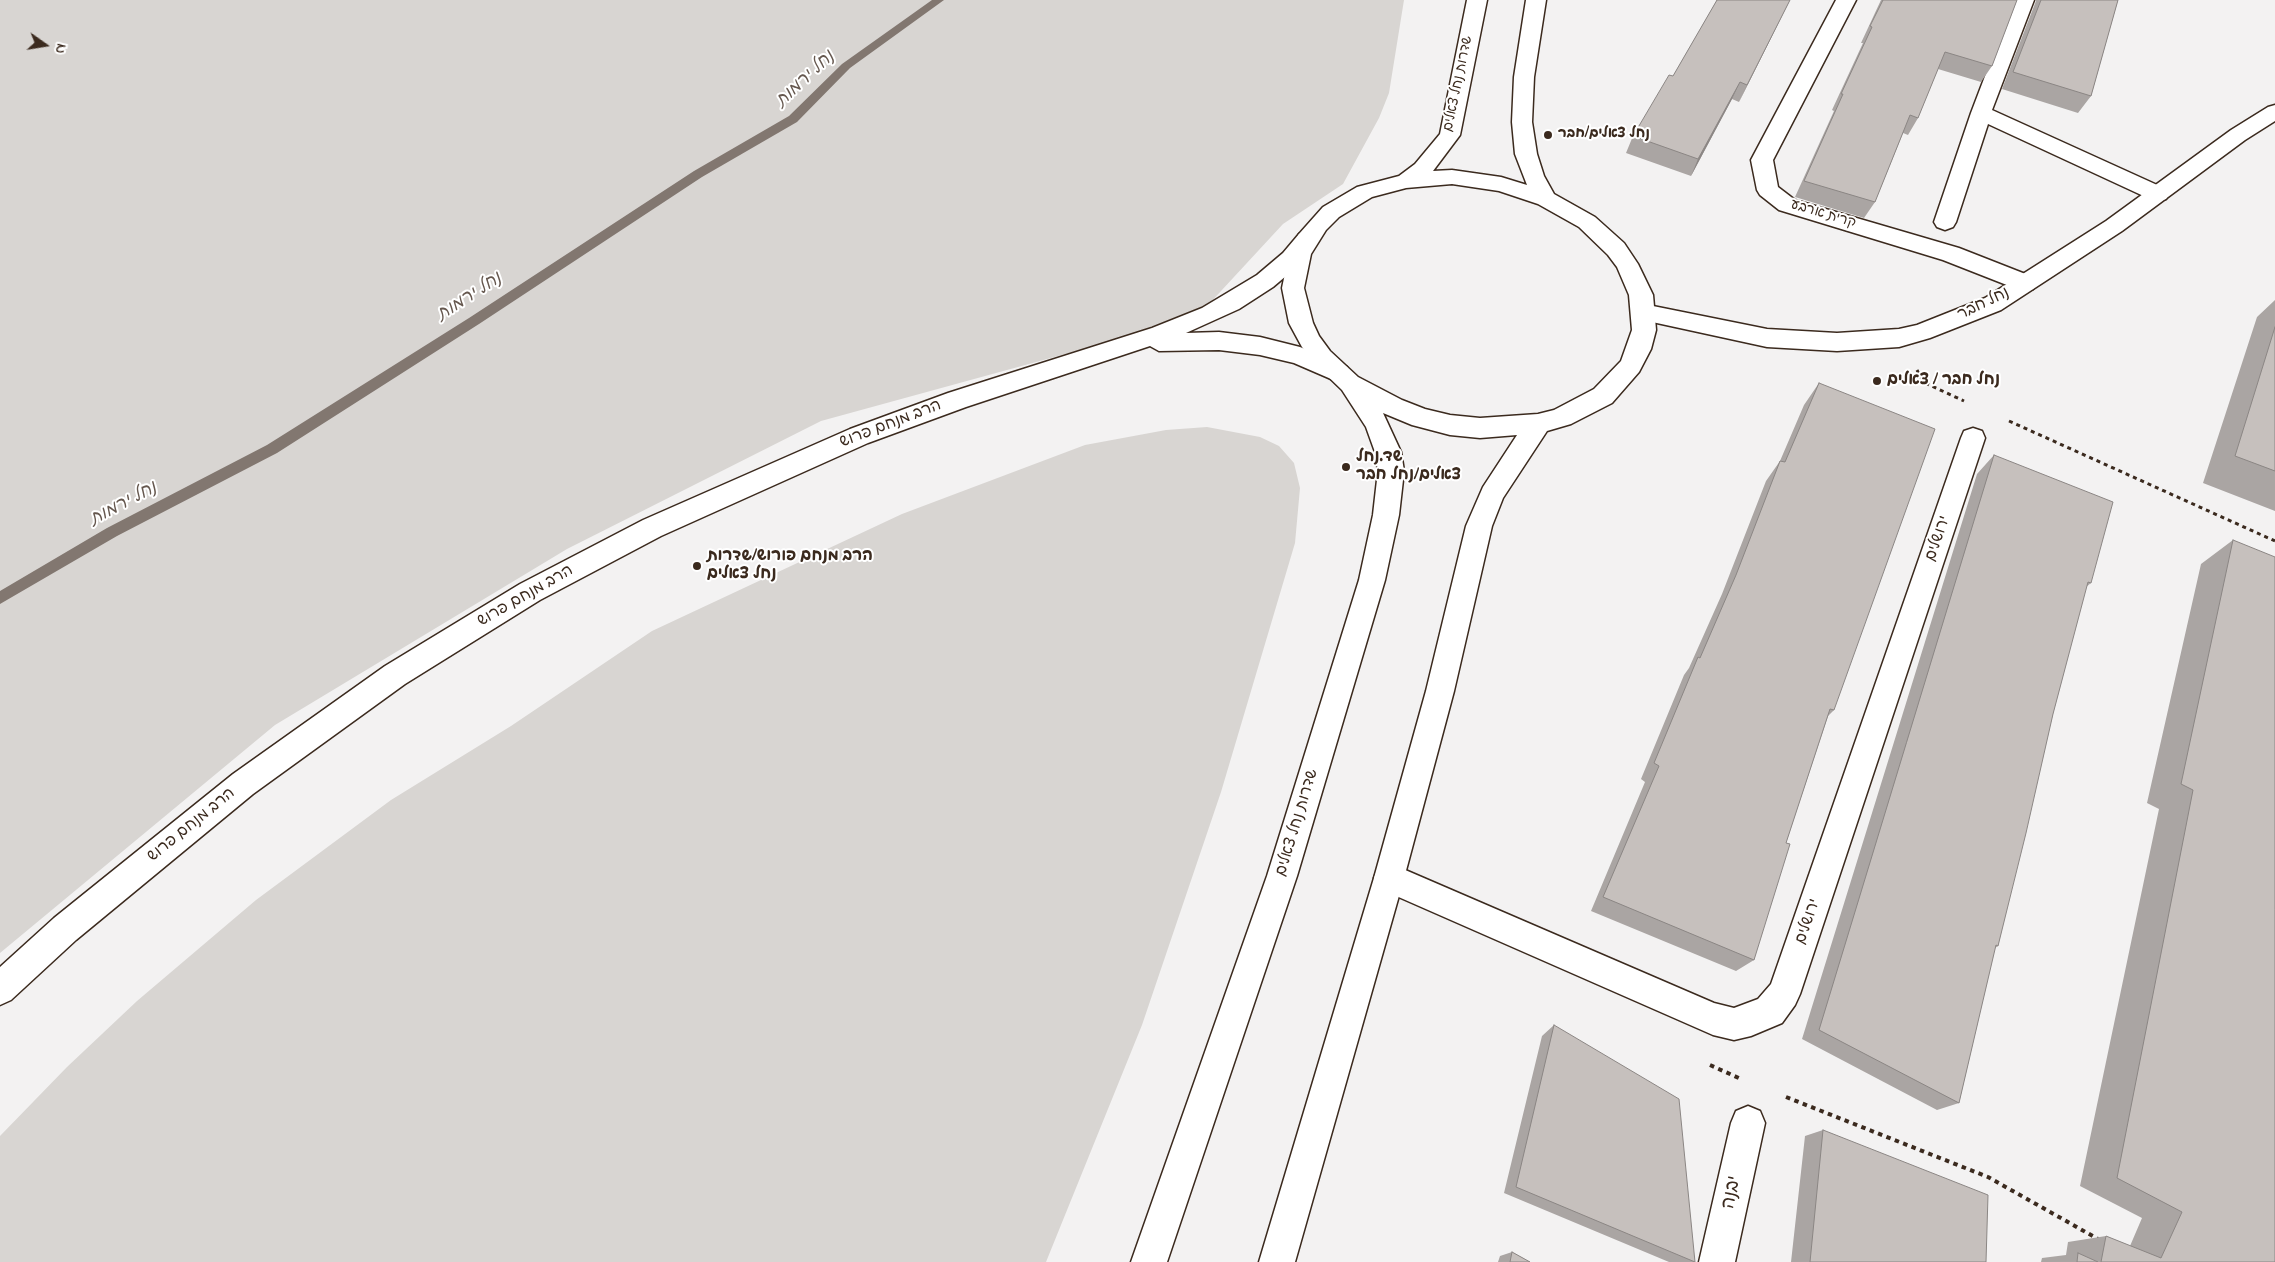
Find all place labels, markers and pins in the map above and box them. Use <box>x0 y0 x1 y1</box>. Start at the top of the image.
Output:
place label: נחל צאלים/חבר <box>1558 127 1650 143</box>
marker: נחל צאלים/חבר <box>1542 129 1554 141</box>
place label: נחל חבר / צאלים <box>1887 371 2000 391</box>
marker: נחל חבר / צאלים <box>1871 375 1883 387</box>
place label: שד.נחל צאלים/נחל חבר <box>1356 448 1461 486</box>
marker: שד.נחל צאלים/נחל חבר <box>1340 461 1352 473</box>
place label: הרב מנחם פורוש/שדרות נחל צאלים <box>707 547 873 585</box>
marker: הרב מנחם פורוש/שדרות נחל צאלים <box>691 560 703 572</box>

